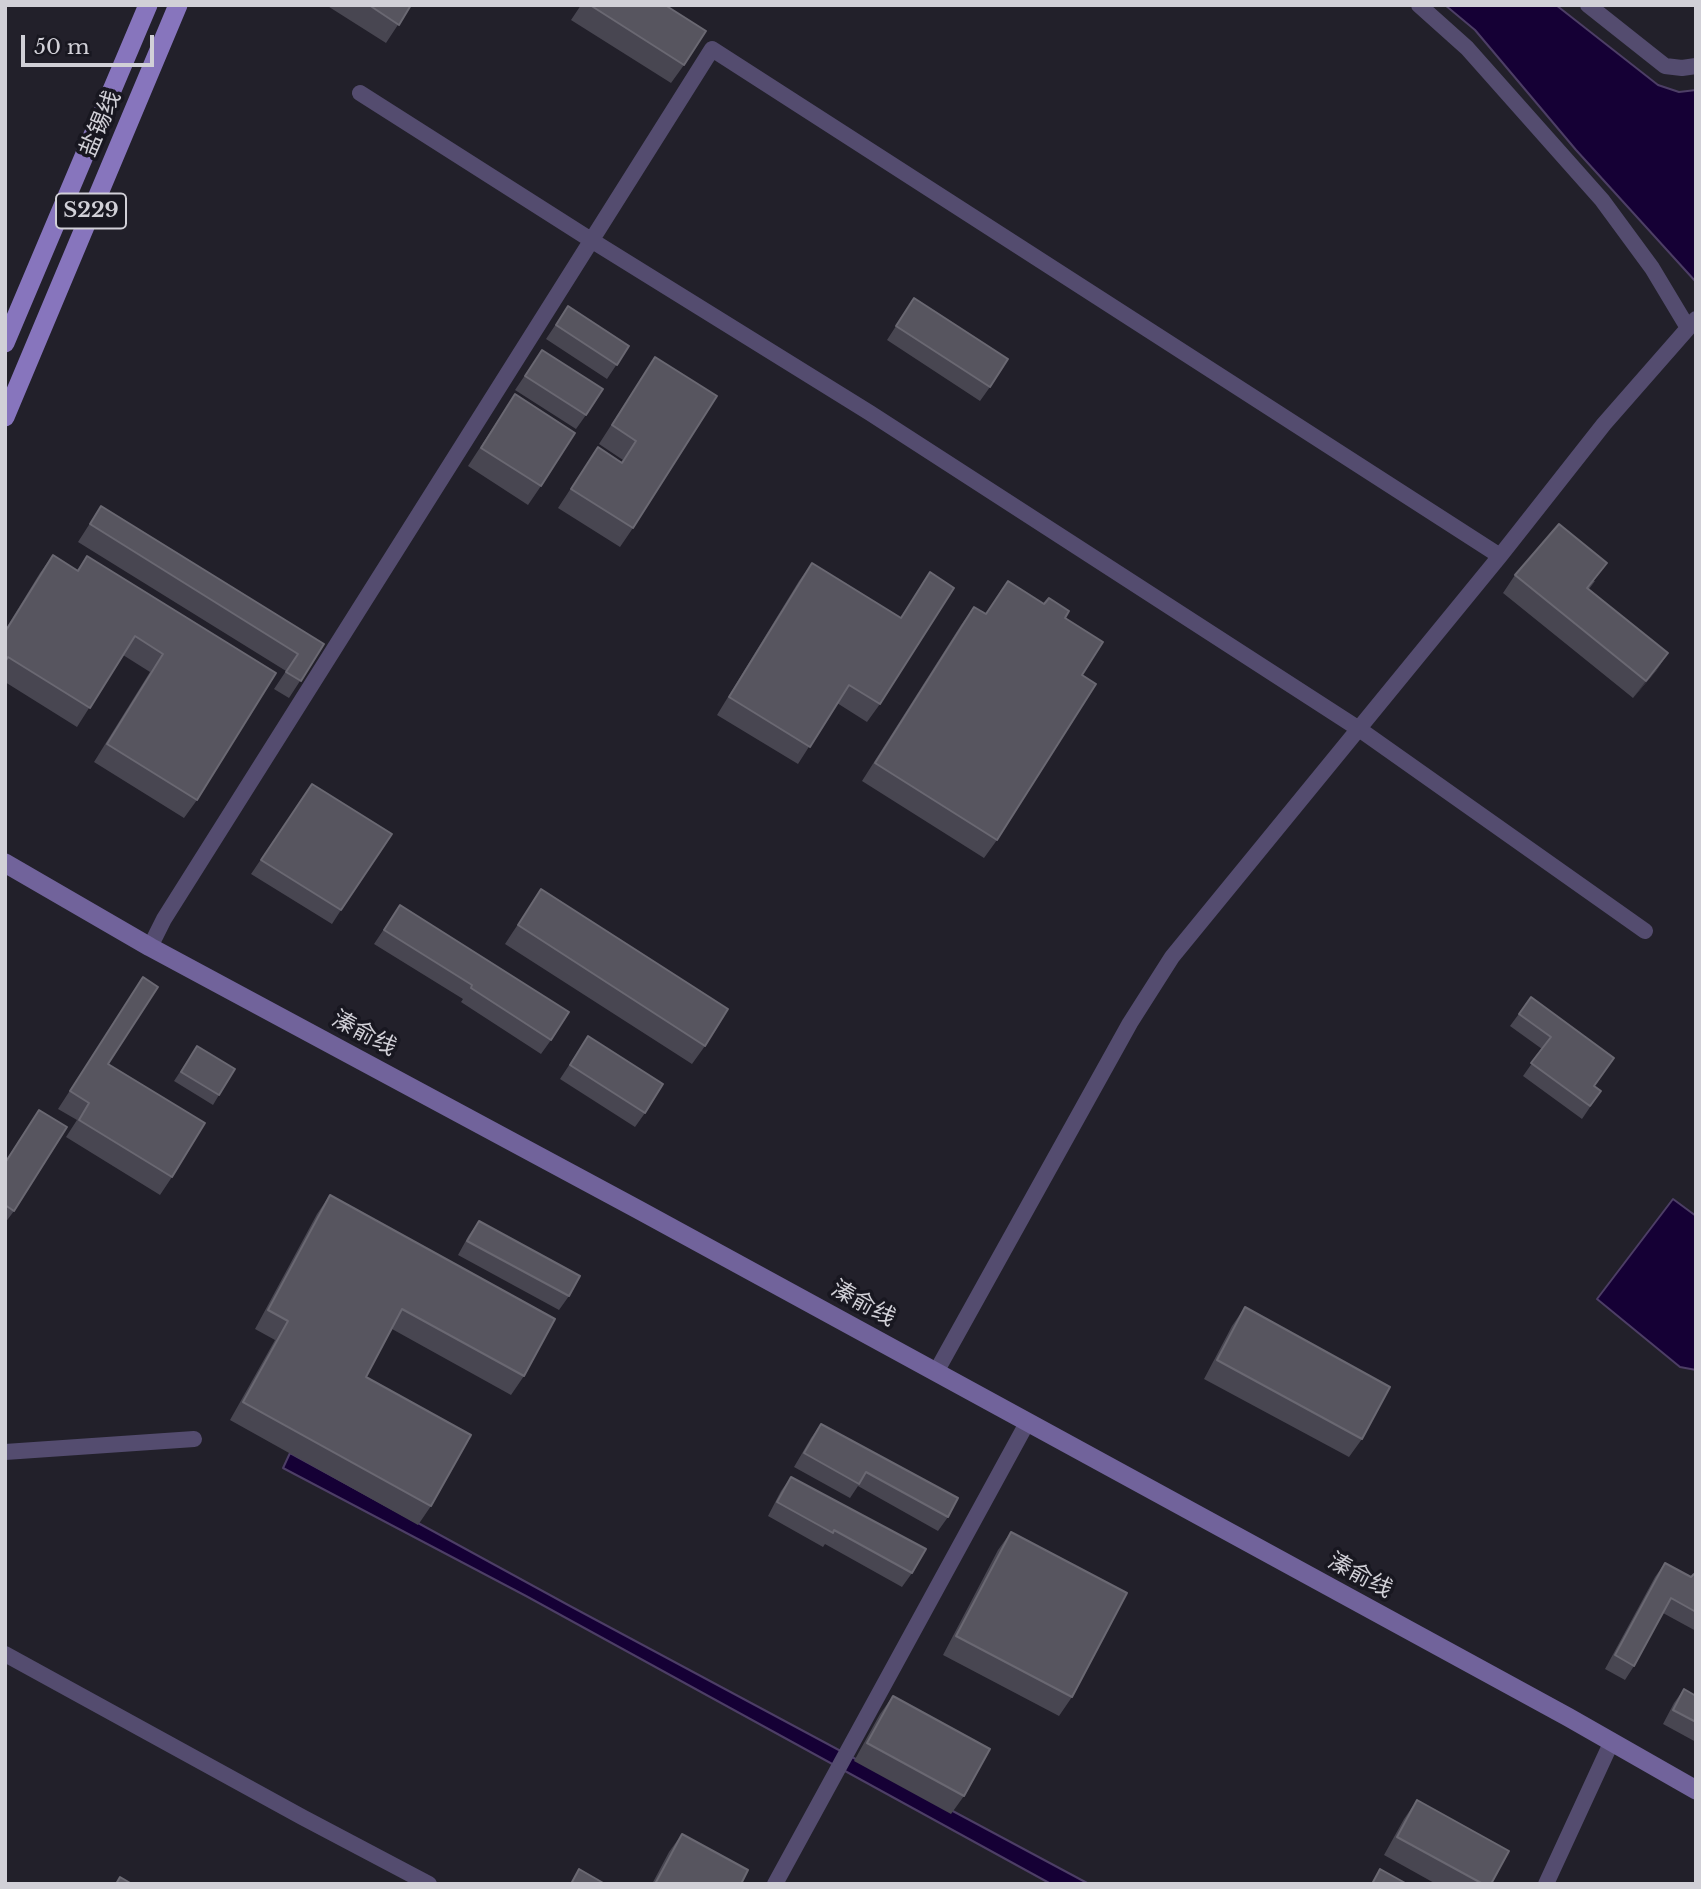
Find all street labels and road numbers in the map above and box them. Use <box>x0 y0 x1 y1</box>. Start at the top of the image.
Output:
street label: 盐锡线 <box>75 87 127 161</box>
road number: S229 <box>56 194 126 228</box>
street label: 溱俞线 <box>327 1006 401 1062</box>
street label: 溱俞线 <box>826 1275 900 1333</box>
street label: 溱俞线 <box>1323 1548 1397 1604</box>

